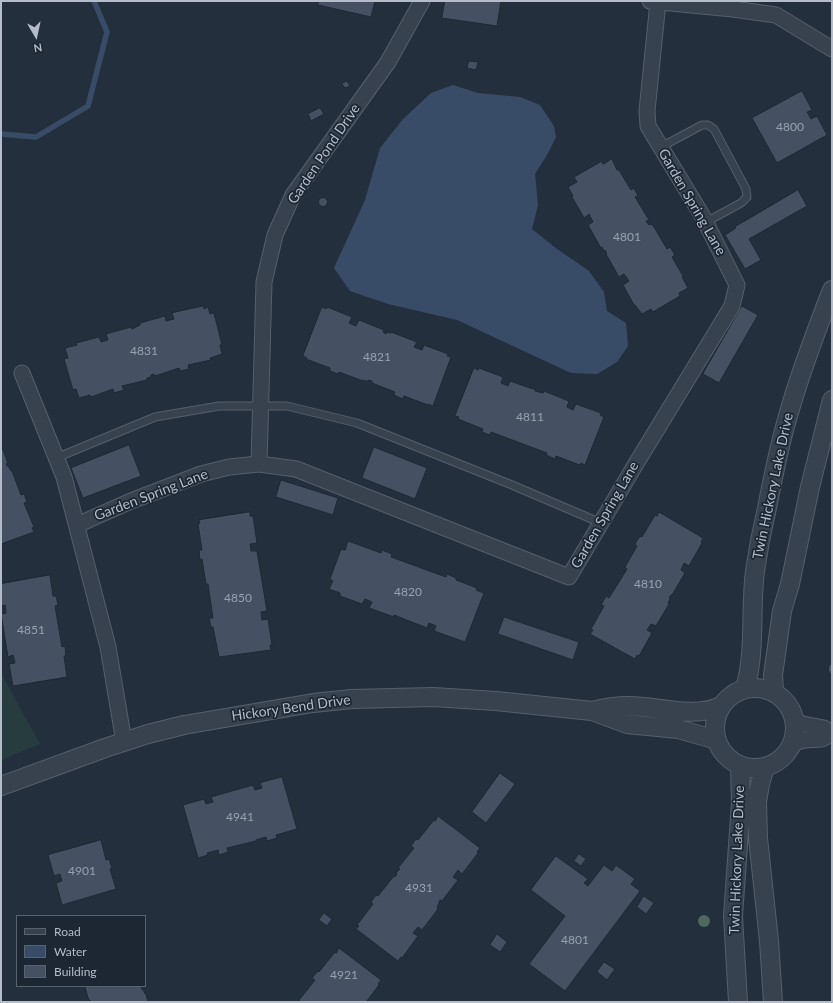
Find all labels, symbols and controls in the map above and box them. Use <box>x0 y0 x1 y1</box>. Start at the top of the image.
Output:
north arrow <box>16 16 56 56</box>
text: N <box>33 41 43 55</box>
street label: Garden Pond Drive <box>284 101 364 207</box>
house number: 4800 <box>776 120 804 134</box>
street label: Garden Spring Lane <box>655 146 729 258</box>
house number: 4801 <box>613 230 641 244</box>
house number: 4831 <box>130 344 158 358</box>
house number: 4821 <box>363 350 391 364</box>
house number: 4811 <box>516 410 544 424</box>
street label: Twin Hickory Lake Drive <box>749 411 797 561</box>
street label: Garden Spring Lane <box>568 459 642 571</box>
street label: Garden Spring Lane <box>92 466 210 524</box>
house number: 4810 <box>634 577 662 591</box>
house number: 4820 <box>394 585 422 599</box>
house number: 4850 <box>224 591 252 605</box>
house number: 4851 <box>17 623 45 637</box>
street label: Hickory Bend Drive <box>230 691 352 725</box>
street label: Twin Hickory Lake Drive <box>726 785 748 935</box>
house number: 4941 <box>226 810 254 824</box>
house number: 4901 <box>68 864 96 878</box>
house number: 4931 <box>405 881 433 895</box>
legend <box>16 915 146 987</box>
text: Road <box>54 924 81 939</box>
house number: 4801 <box>561 933 589 947</box>
text: Water <box>54 944 87 959</box>
text: Building <box>54 964 97 979</box>
house number: 4921 <box>330 968 358 982</box>

